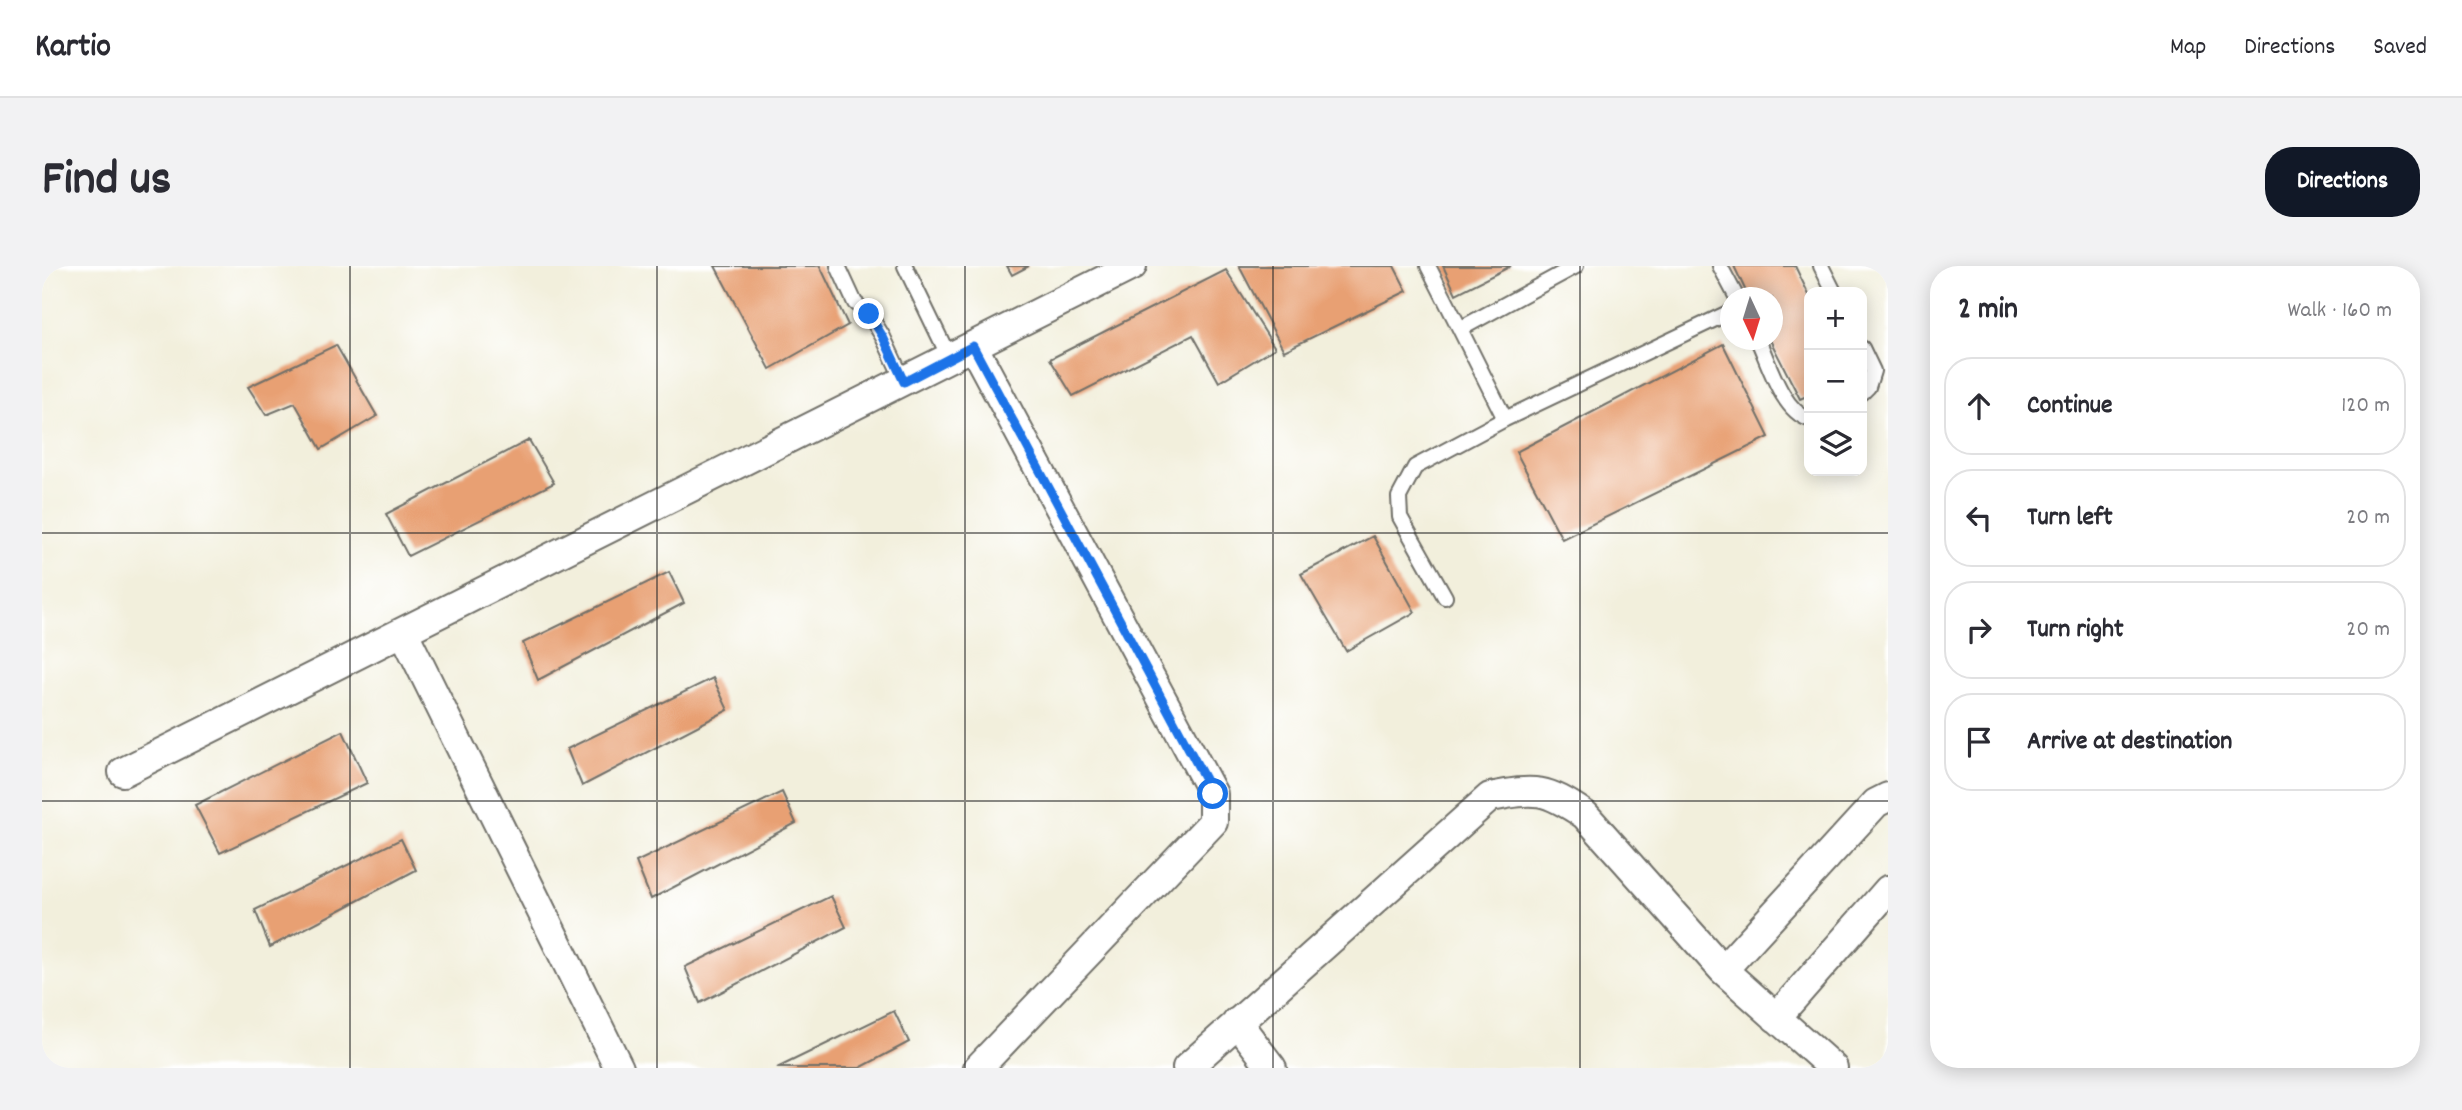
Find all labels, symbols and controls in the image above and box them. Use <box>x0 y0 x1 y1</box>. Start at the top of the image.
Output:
text: Kartio <box>35 25 111 72</box>
text: Map <box>2170 31 2206 65</box>
text: Directions <box>2244 31 2335 65</box>
text: Saved <box>2373 31 2427 65</box>
text: Find us <box>42 147 171 217</box>
button: Directions <box>2265 147 2420 217</box>
north arrow <box>1720 287 1783 350</box>
map controls <box>1804 287 1867 476</box>
button: + <box>1804 287 1867 350</box>
text: 2 min <box>1958 290 2018 333</box>
text: Walk · 160 m <box>2287 295 2392 328</box>
route end <box>853 298 884 329</box>
button: − <box>1804 350 1867 413</box>
icon: ahead <box>1960 387 1998 425</box>
text: Continue <box>2027 388 2112 425</box>
text: 120 m <box>2341 390 2390 423</box>
button: layers <box>1804 413 1867 476</box>
icon: left <box>1960 499 1998 537</box>
text: Turn left <box>2027 500 2113 537</box>
text: 20 m <box>2346 502 2390 535</box>
icon: right <box>1960 611 1998 649</box>
text: Turn right <box>2027 612 2124 649</box>
text: 20 m <box>2346 614 2390 647</box>
icon: arrive <box>1960 723 1998 761</box>
text: Arrive at destination <box>2027 724 2232 761</box>
route start <box>1197 778 1228 809</box>

